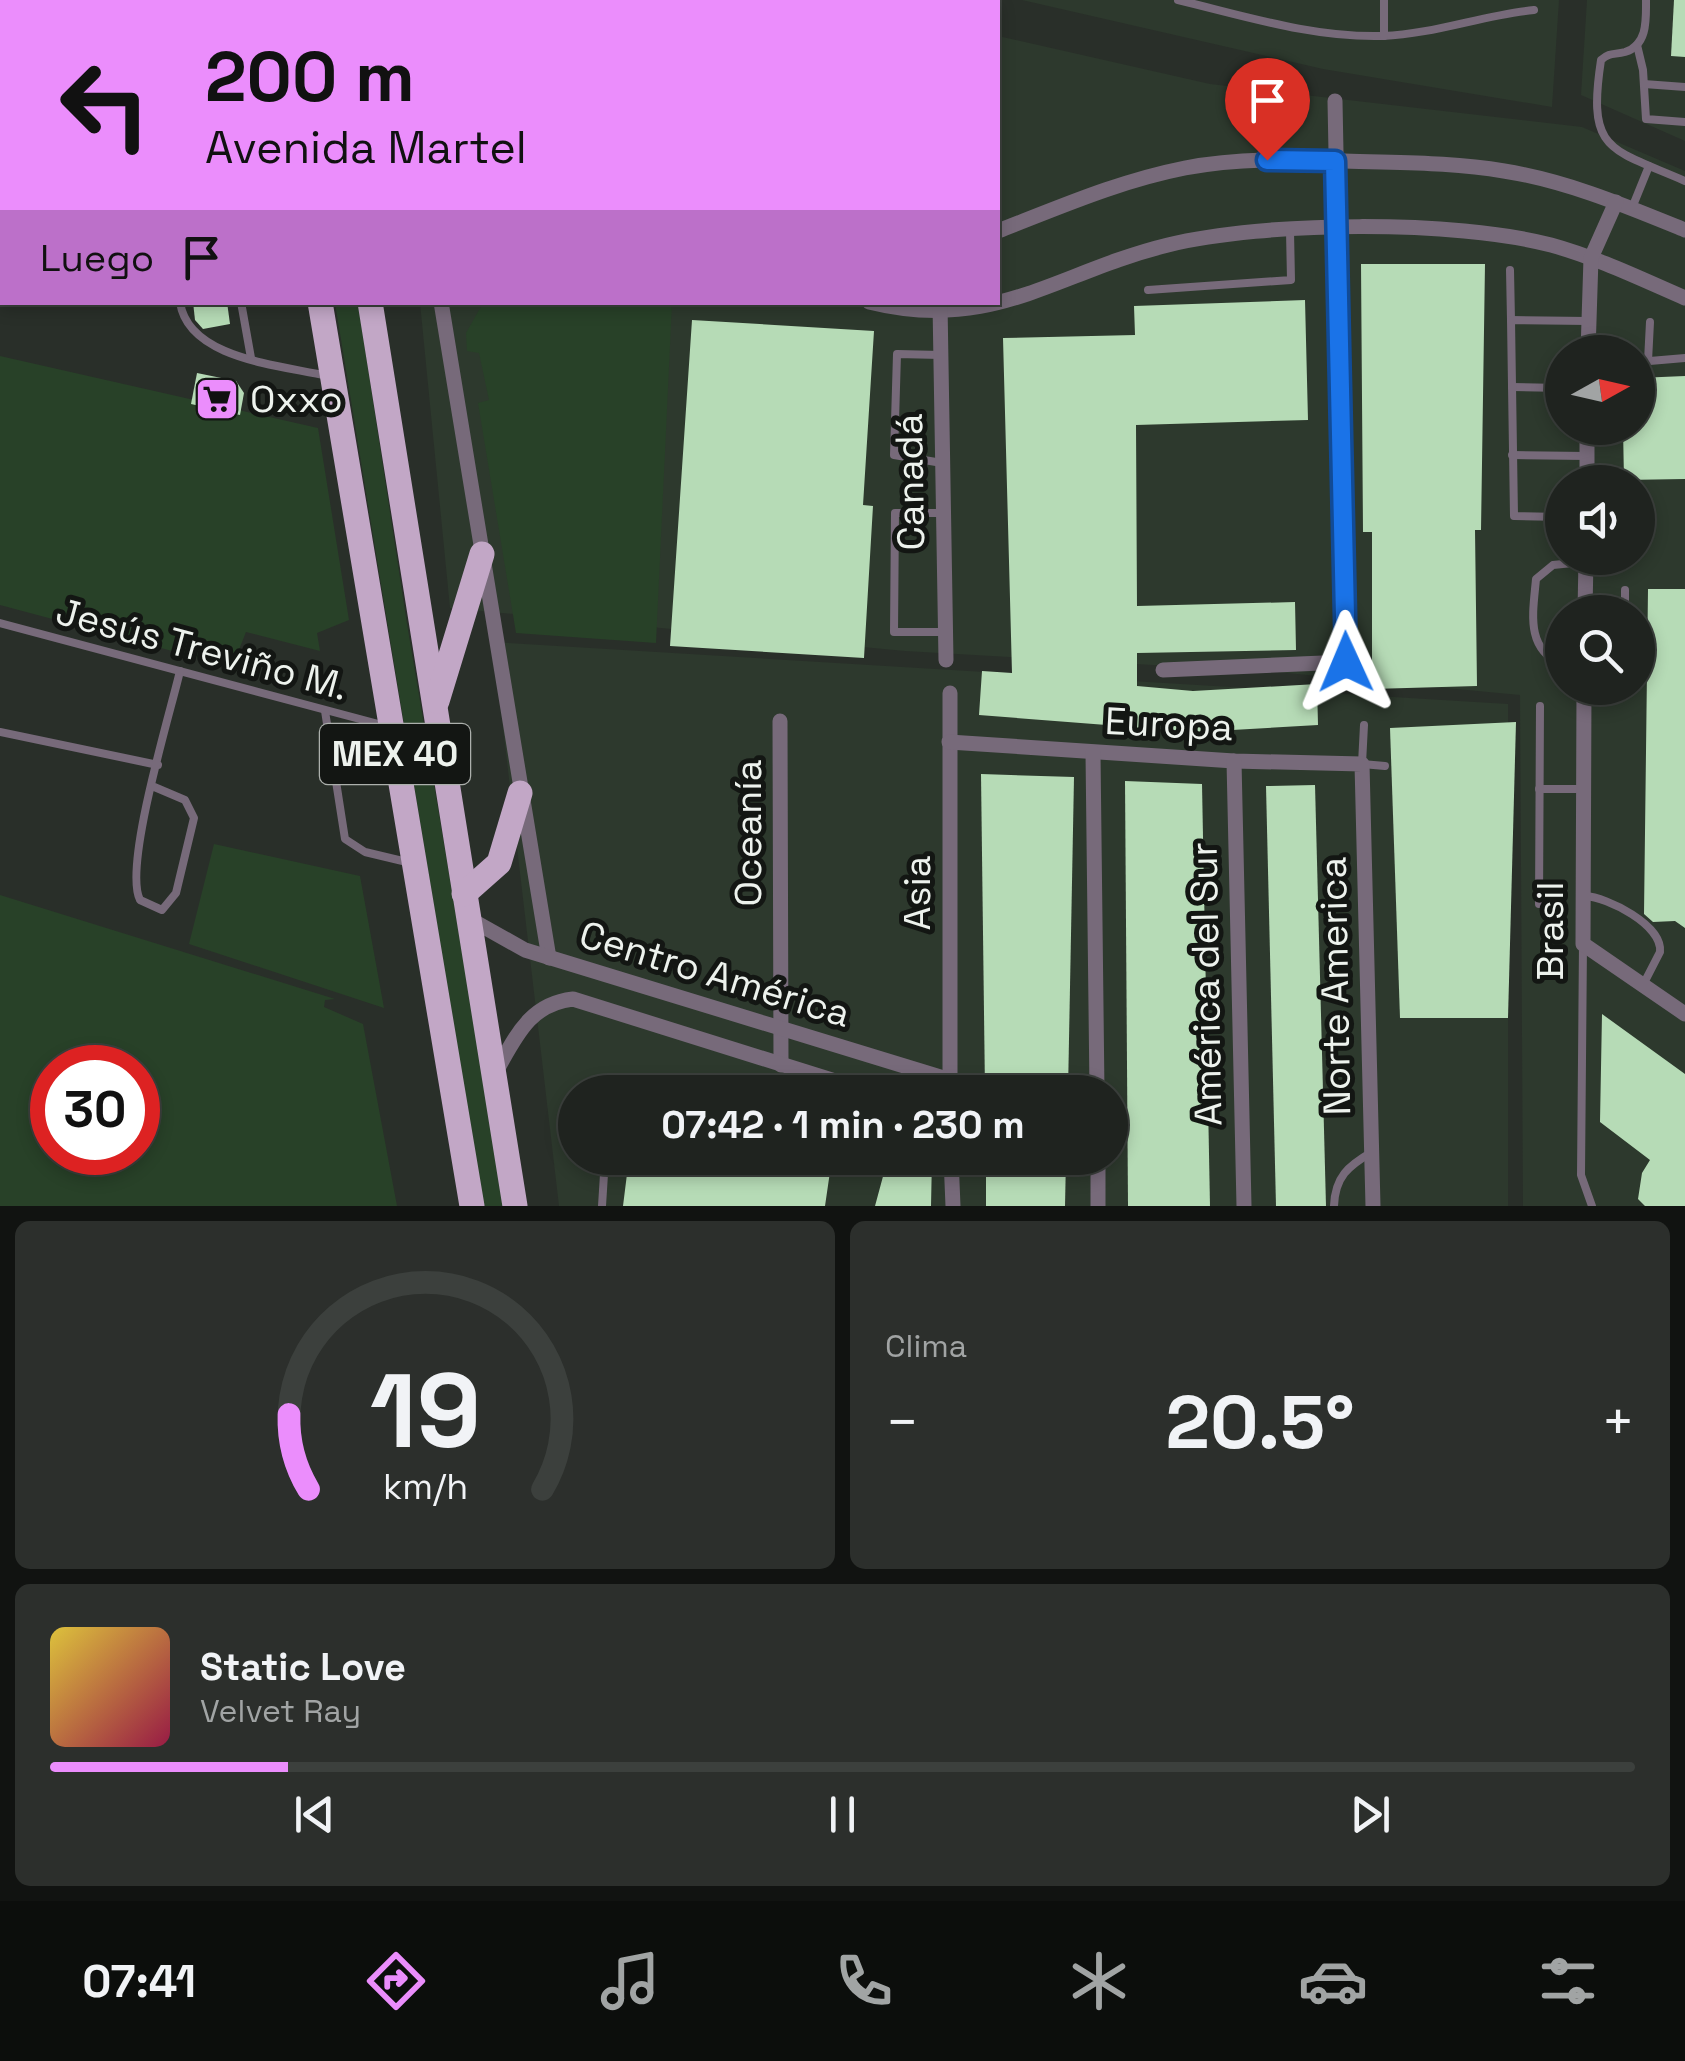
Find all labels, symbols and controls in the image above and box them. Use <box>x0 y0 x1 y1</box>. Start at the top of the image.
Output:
text: 200 m <box>205 32 415 121</box>
icon: left <box>40 40 170 170</box>
pin <box>1225 58 1310 161</box>
icon: arrive <box>1240 73 1295 128</box>
text: Avenida Martel <box>205 119 527 176</box>
icon: arrive <box>174 230 229 285</box>
text: Luego <box>40 234 154 282</box>
north arrow <box>1545 335 1655 445</box>
map controls <box>1545 335 1655 705</box>
place label: Oxxo <box>250 375 343 423</box>
supermarket icon: Oxxo <box>194 376 240 422</box>
street label: Canadá <box>885 413 935 551</box>
button: sound <box>1545 465 1655 575</box>
street label: Jesús Treviño M. <box>51 587 353 711</box>
button: search <box>1545 595 1655 705</box>
position arrow <box>1294 610 1398 714</box>
street label: Europa <box>1104 697 1234 751</box>
road number: MEX 40 <box>320 724 470 784</box>
street label: Oceanía <box>724 760 772 906</box>
street label: América del Sur <box>1180 842 1232 1126</box>
street label: Asia <box>893 855 941 931</box>
street label: Norte America <box>1309 856 1361 1116</box>
street label: Brasil <box>1526 881 1574 981</box>
street label: Centro América <box>574 910 856 1038</box>
speed limit sign: 30 <box>30 1045 160 1175</box>
text: 07:42 · 1 min · 230 m <box>661 1101 1025 1149</box>
text: Clima <box>885 1326 967 1366</box>
text: 19 <box>369 1345 481 1477</box>
text: 20.5° <box>1165 1374 1355 1470</box>
text: − <box>885 1387 919 1457</box>
text: + <box>1601 1387 1635 1457</box>
text: km/h <box>382 1464 468 1509</box>
text: Static Love <box>200 1643 406 1691</box>
text: Velvet Ray <box>200 1691 361 1731</box>
icon: previous <box>287 1787 342 1842</box>
icon: pause <box>815 1787 870 1842</box>
icon: next <box>1343 1787 1398 1842</box>
icon: directions <box>361 1946 431 2016</box>
icon: music <box>595 1946 665 2016</box>
icon: phone <box>829 1946 899 2016</box>
icon: climate <box>1064 1946 1134 2016</box>
icon: car <box>1298 1946 1368 2016</box>
icon: filters <box>1533 1946 1603 2016</box>
text: 07:41 <box>82 1953 196 2010</box>

